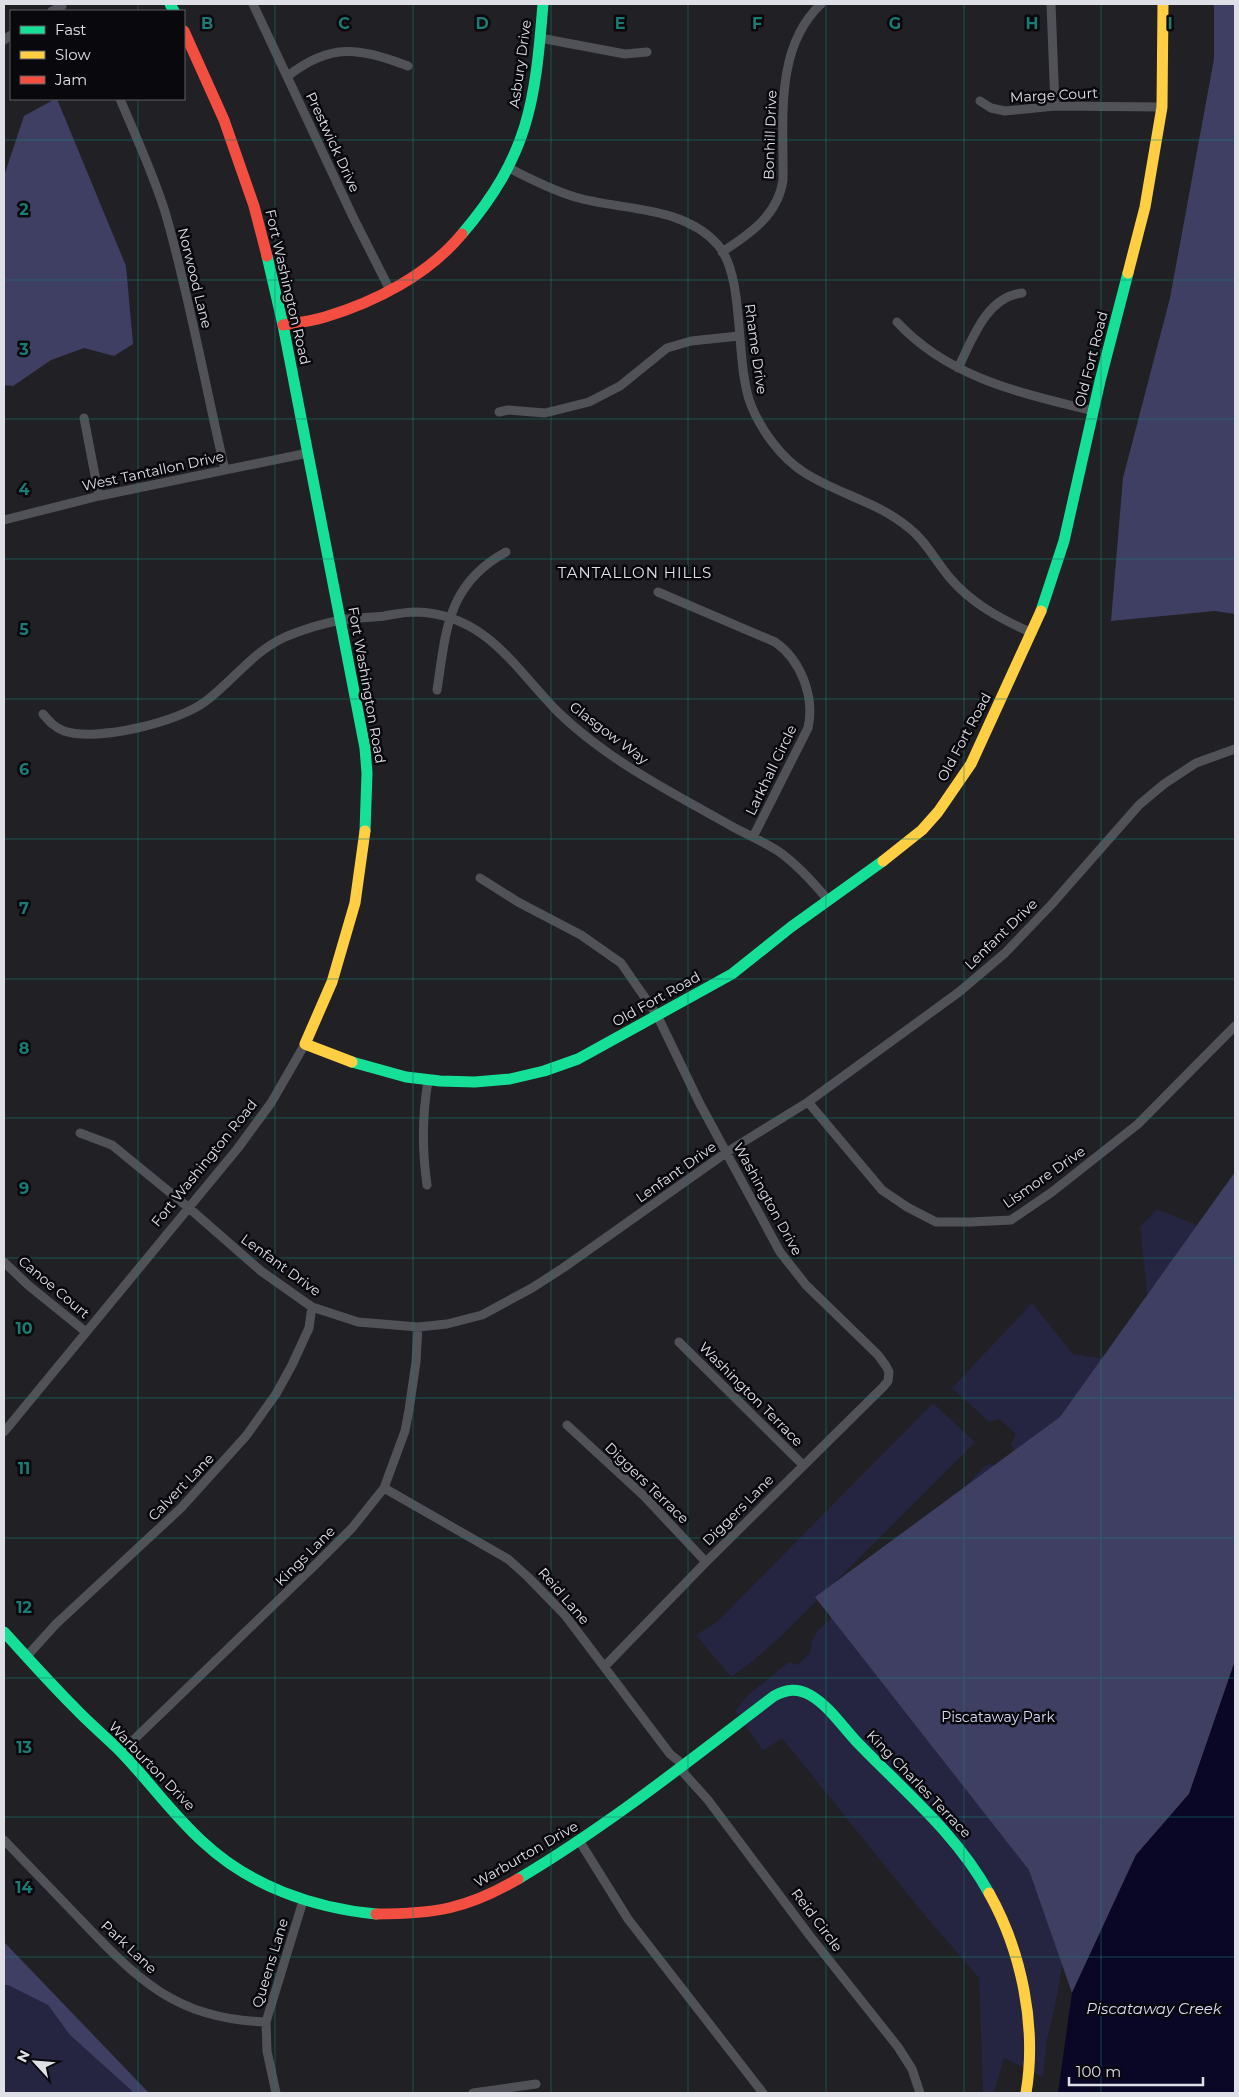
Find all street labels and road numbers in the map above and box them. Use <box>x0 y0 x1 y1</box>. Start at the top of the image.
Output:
street label: Asbury Drive <box>505 19 535 109</box>
street label: Marge Court <box>1010 84 1099 106</box>
street label: Prestwick Drive <box>302 89 364 195</box>
street label: Bonhill Drive <box>759 90 781 180</box>
street label: Fort Washington Road <box>261 208 315 366</box>
street label: Norwood Lane <box>174 226 216 330</box>
street label: Rhame Drive <box>741 302 771 396</box>
street label: Old Fort Road <box>1070 309 1112 409</box>
street label: West Tantallon Drive <box>80 447 226 495</box>
street label: Fort Washington Road <box>344 605 390 765</box>
street label: Old Fort Road <box>933 690 995 784</box>
street label: Glasgow Way <box>566 697 652 769</box>
street label: Larkhall Circle <box>741 722 801 818</box>
street label: Lenfant Drive <box>961 895 1041 973</box>
street label: Old Fort Road <box>609 967 703 1031</box>
street label: Fort Washington Road <box>147 1096 261 1230</box>
street label: Lenfant Drive <box>632 1138 720 1206</box>
street label: Washington Drive <box>730 1139 806 1259</box>
street label: Lismore Drive <box>999 1142 1089 1212</box>
street label: Lenfant Drive <box>238 1230 324 1300</box>
street label: Canoe Court <box>15 1252 94 1322</box>
street label: Washington Terrace <box>695 1338 807 1450</box>
street label: Diggers Terrace <box>601 1438 693 1528</box>
street label: Calvert Lane <box>144 1449 218 1525</box>
street label: Diggers Lane <box>699 1471 777 1549</box>
street label: Kings Lane <box>271 1522 339 1590</box>
street label: Reid Lane <box>534 1564 594 1628</box>
street label: Warburton Drive <box>105 1718 199 1814</box>
street label: King Charles Terrace <box>863 1726 975 1842</box>
street label: Warburton Drive <box>471 1817 581 1891</box>
street label: Reid Circle <box>787 1885 847 1955</box>
street label: Queens Lane <box>248 1916 292 2010</box>
street label: Park Lane <box>97 1917 161 1977</box>

